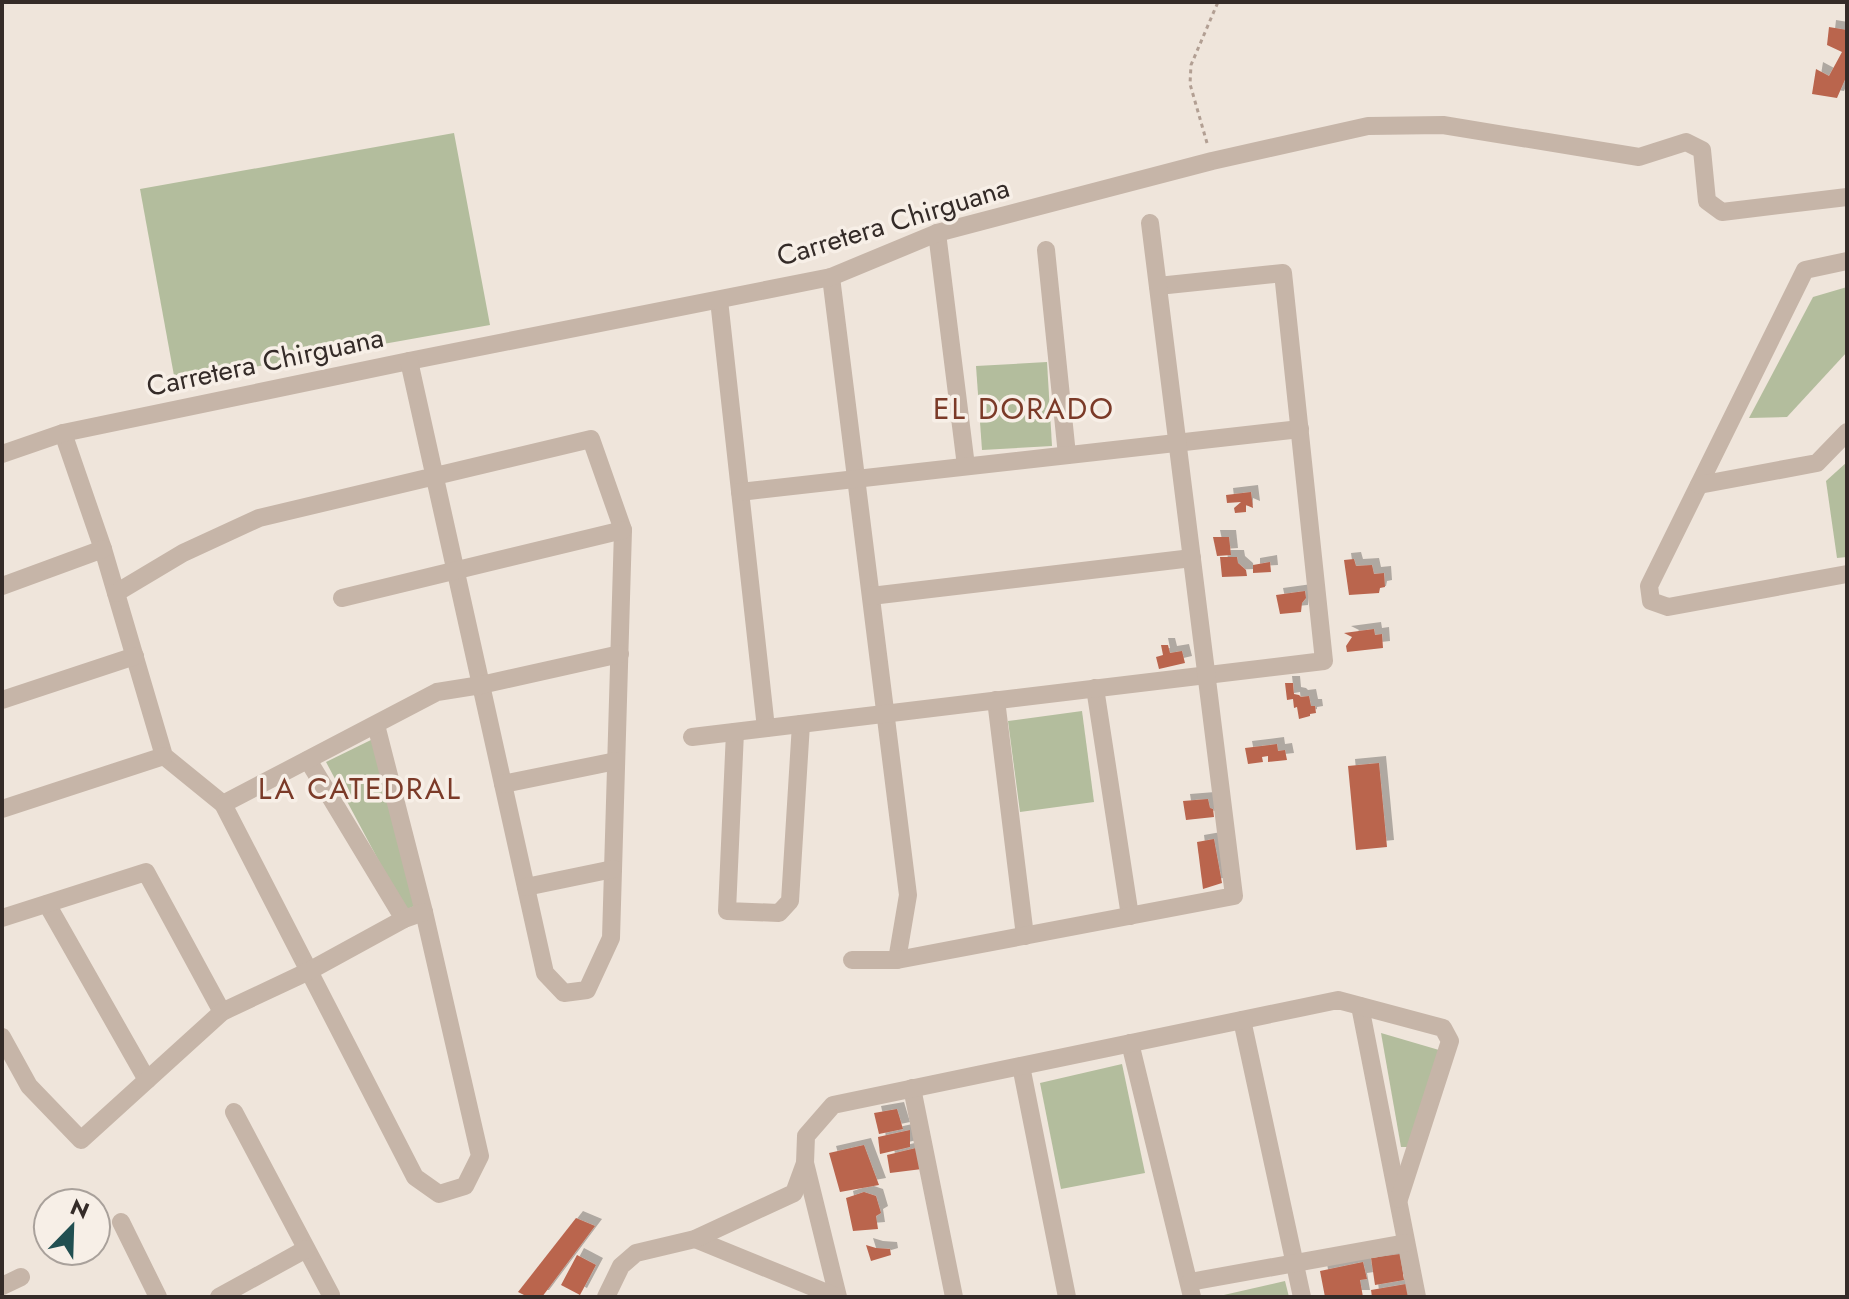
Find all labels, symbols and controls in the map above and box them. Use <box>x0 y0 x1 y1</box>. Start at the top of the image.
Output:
street label: Carretera Chirguana <box>772 167 1014 277</box>
street label: Carretera Chirguana <box>143 317 387 407</box>
district label: EL DORADO <box>933 387 1115 430</box>
district label: LA CATEDRAL <box>258 767 462 810</box>
north arrow <box>32 1187 112 1267</box>
text: N <box>66 1190 94 1227</box>

